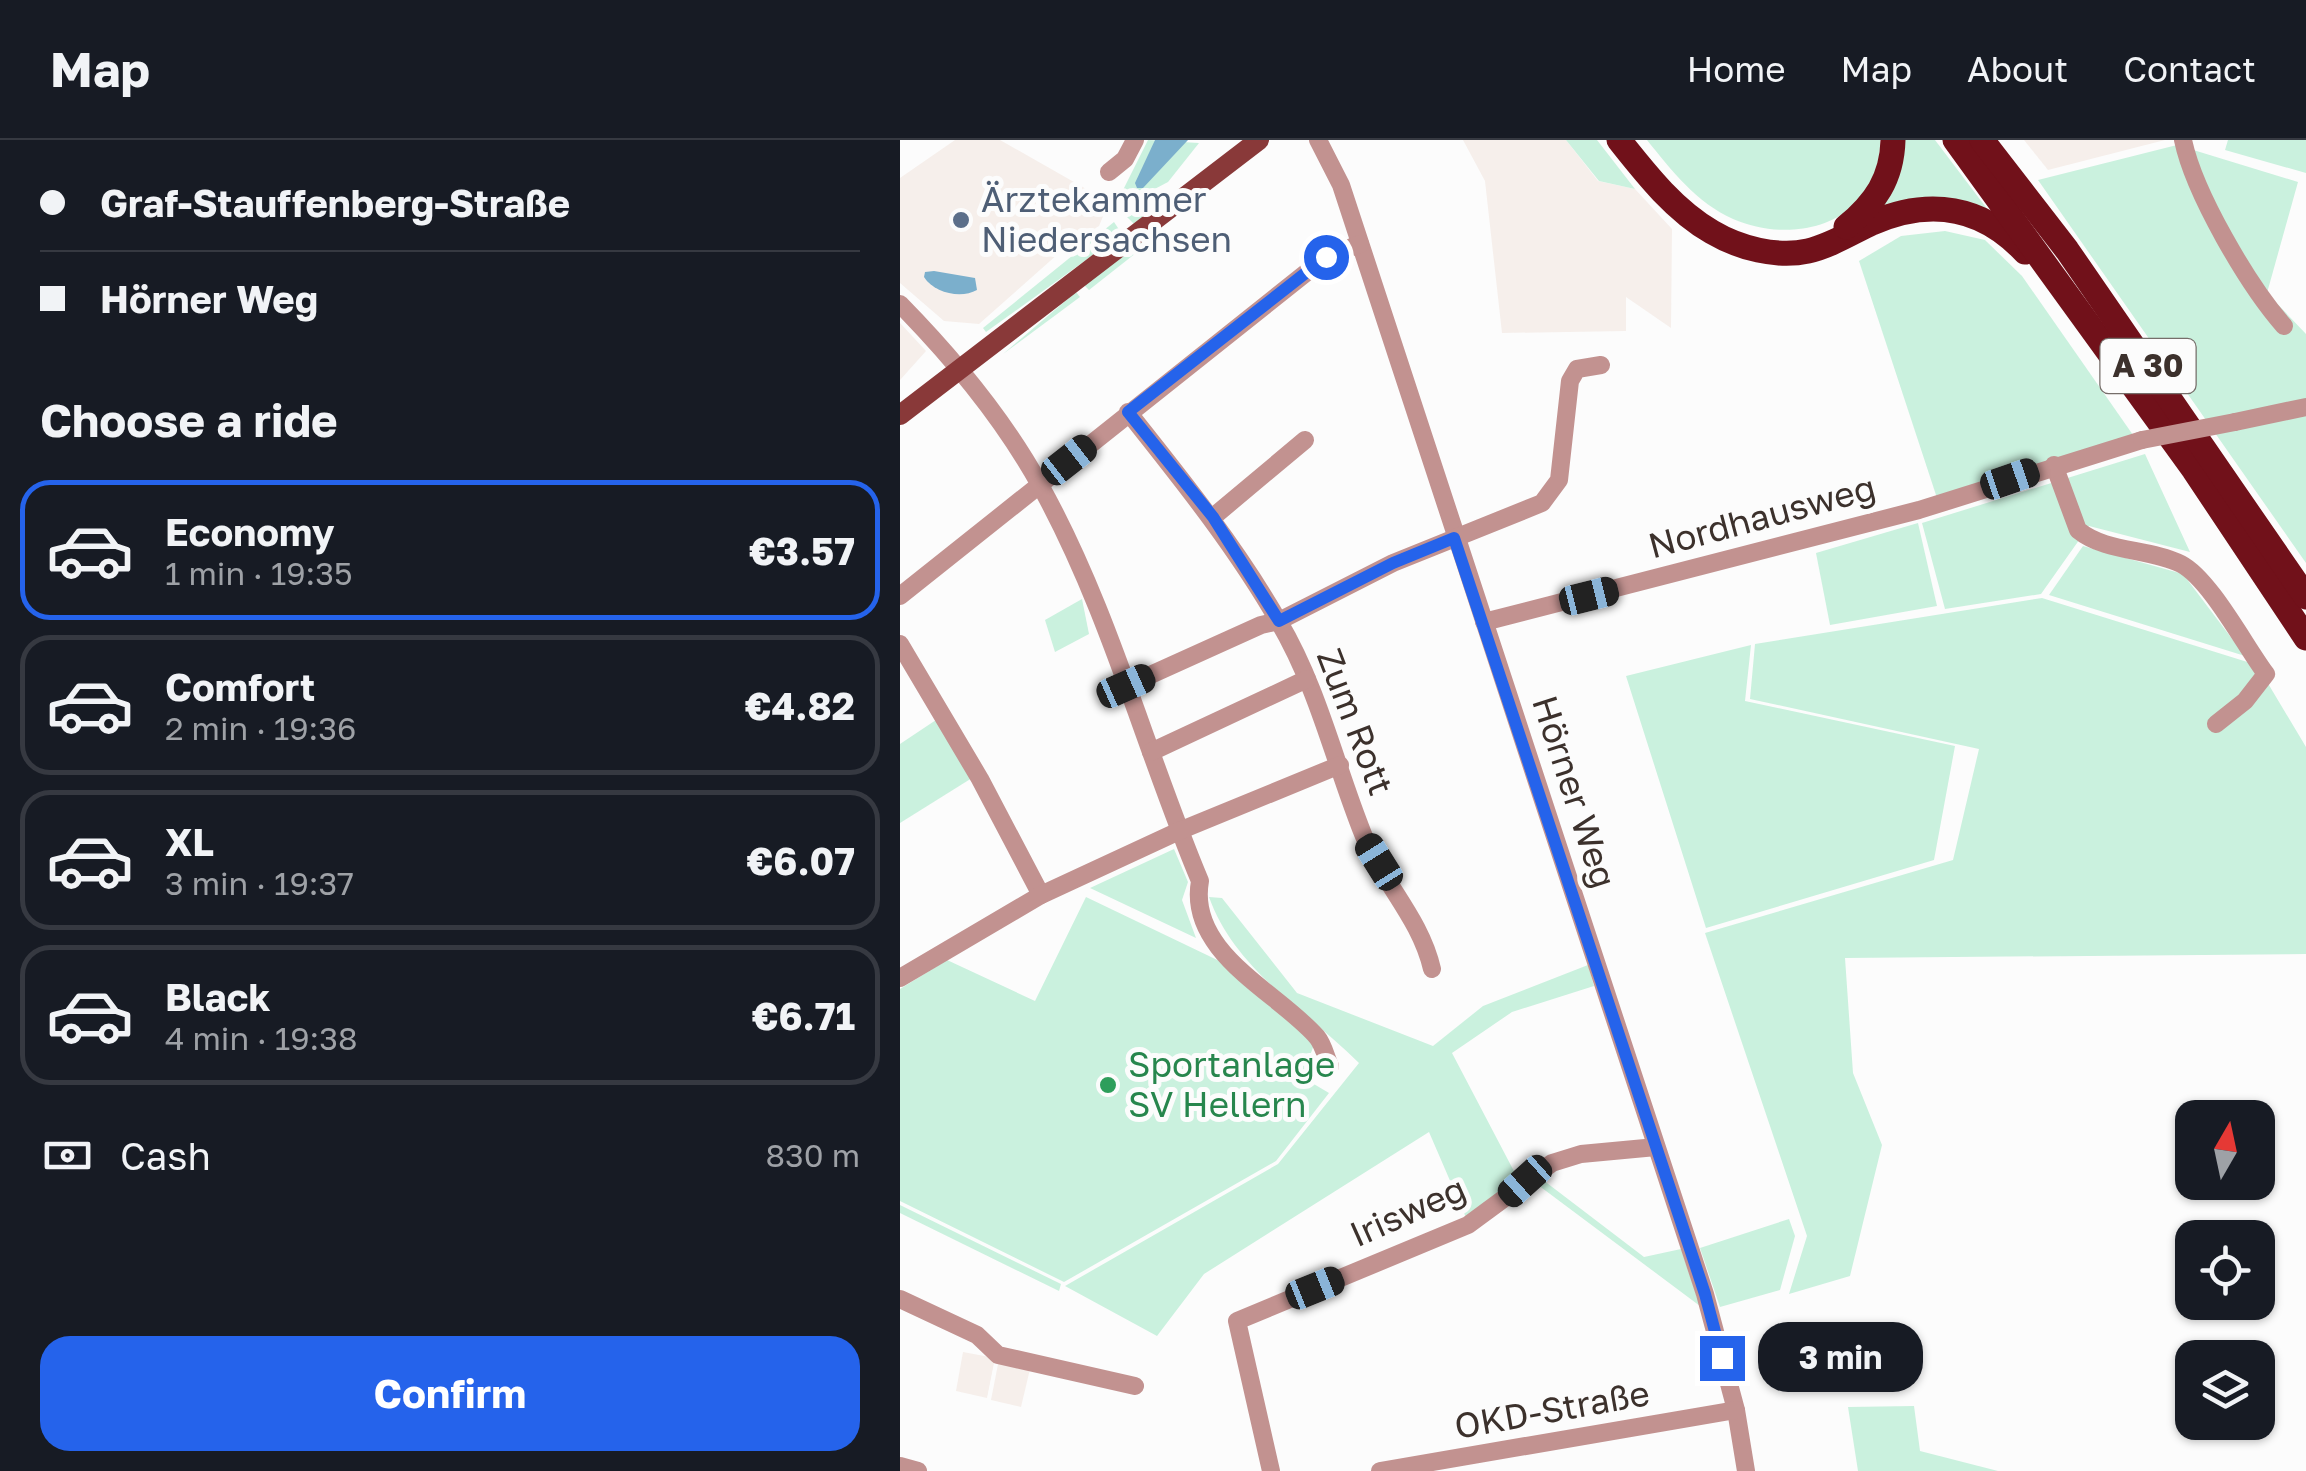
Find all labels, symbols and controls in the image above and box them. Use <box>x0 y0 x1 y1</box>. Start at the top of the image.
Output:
text: Map <box>50 40 150 98</box>
text: Home <box>1687 48 1786 90</box>
text: Map <box>1841 48 1912 90</box>
text: About <box>1967 48 2068 90</box>
text: Contact <box>2123 48 2256 90</box>
place label: Ärztekammer Niedersachsen <box>981 178 1232 260</box>
text: Graf-Stauffenberg-Straße <box>100 180 570 225</box>
marker: Ärztekammer Niedersachsen <box>950 209 972 231</box>
route start <box>1304 235 1349 280</box>
text: Hörner Weg <box>100 276 318 321</box>
road number: A 30 <box>2100 339 2196 393</box>
text: Choose a ride <box>40 393 338 447</box>
car <box>1036 430 1102 490</box>
car <box>1977 455 2043 503</box>
street label: Nordhausweg <box>1644 466 1880 567</box>
icon: car <box>45 505 135 595</box>
text: Economy <box>165 509 334 554</box>
text: €3.57 <box>749 528 855 573</box>
text: 1 min · 19:35 <box>165 554 352 592</box>
car <box>1556 574 1622 618</box>
street label: Zum Rott <box>1309 643 1403 801</box>
icon: car <box>45 660 135 750</box>
car <box>1092 660 1160 712</box>
text: Comfort <box>165 664 315 709</box>
text: €4.82 <box>745 683 855 728</box>
street label: Hörner Weg <box>1524 690 1626 893</box>
text: 2 min · 19:36 <box>165 709 356 747</box>
icon: car <box>45 815 135 905</box>
text: XL <box>165 819 214 864</box>
car <box>1350 829 1408 895</box>
text: €6.07 <box>747 838 855 883</box>
text: 3 min · 19:37 <box>165 864 354 902</box>
icon: car <box>45 970 135 1060</box>
text: Black <box>165 974 270 1019</box>
text: €6.71 <box>752 993 855 1038</box>
text: 4 min · 19:38 <box>165 1019 357 1057</box>
place label: Sportanlage SV Hellern <box>1128 1043 1335 1125</box>
marker: Sportanlage SV Hellern <box>1097 1074 1119 1096</box>
north arrow <box>2175 1100 2275 1200</box>
map controls <box>2175 1100 2275 1440</box>
icon: cash <box>40 1128 95 1183</box>
text: Cash <box>120 1133 211 1178</box>
text: 830 m <box>766 1136 860 1174</box>
car <box>1493 1150 1557 1212</box>
street label: Irisweg <box>1343 1167 1472 1255</box>
button: locate <box>2175 1220 2275 1320</box>
car <box>1282 1263 1348 1313</box>
callout: 3 min <box>1757 1323 1922 1393</box>
button: Confirm <box>40 1336 860 1451</box>
route end <box>1700 1336 1745 1381</box>
text: 3 min <box>1799 1338 1882 1376</box>
button: layers <box>2175 1340 2275 1440</box>
street label: OKD-Straße <box>1451 1371 1653 1447</box>

